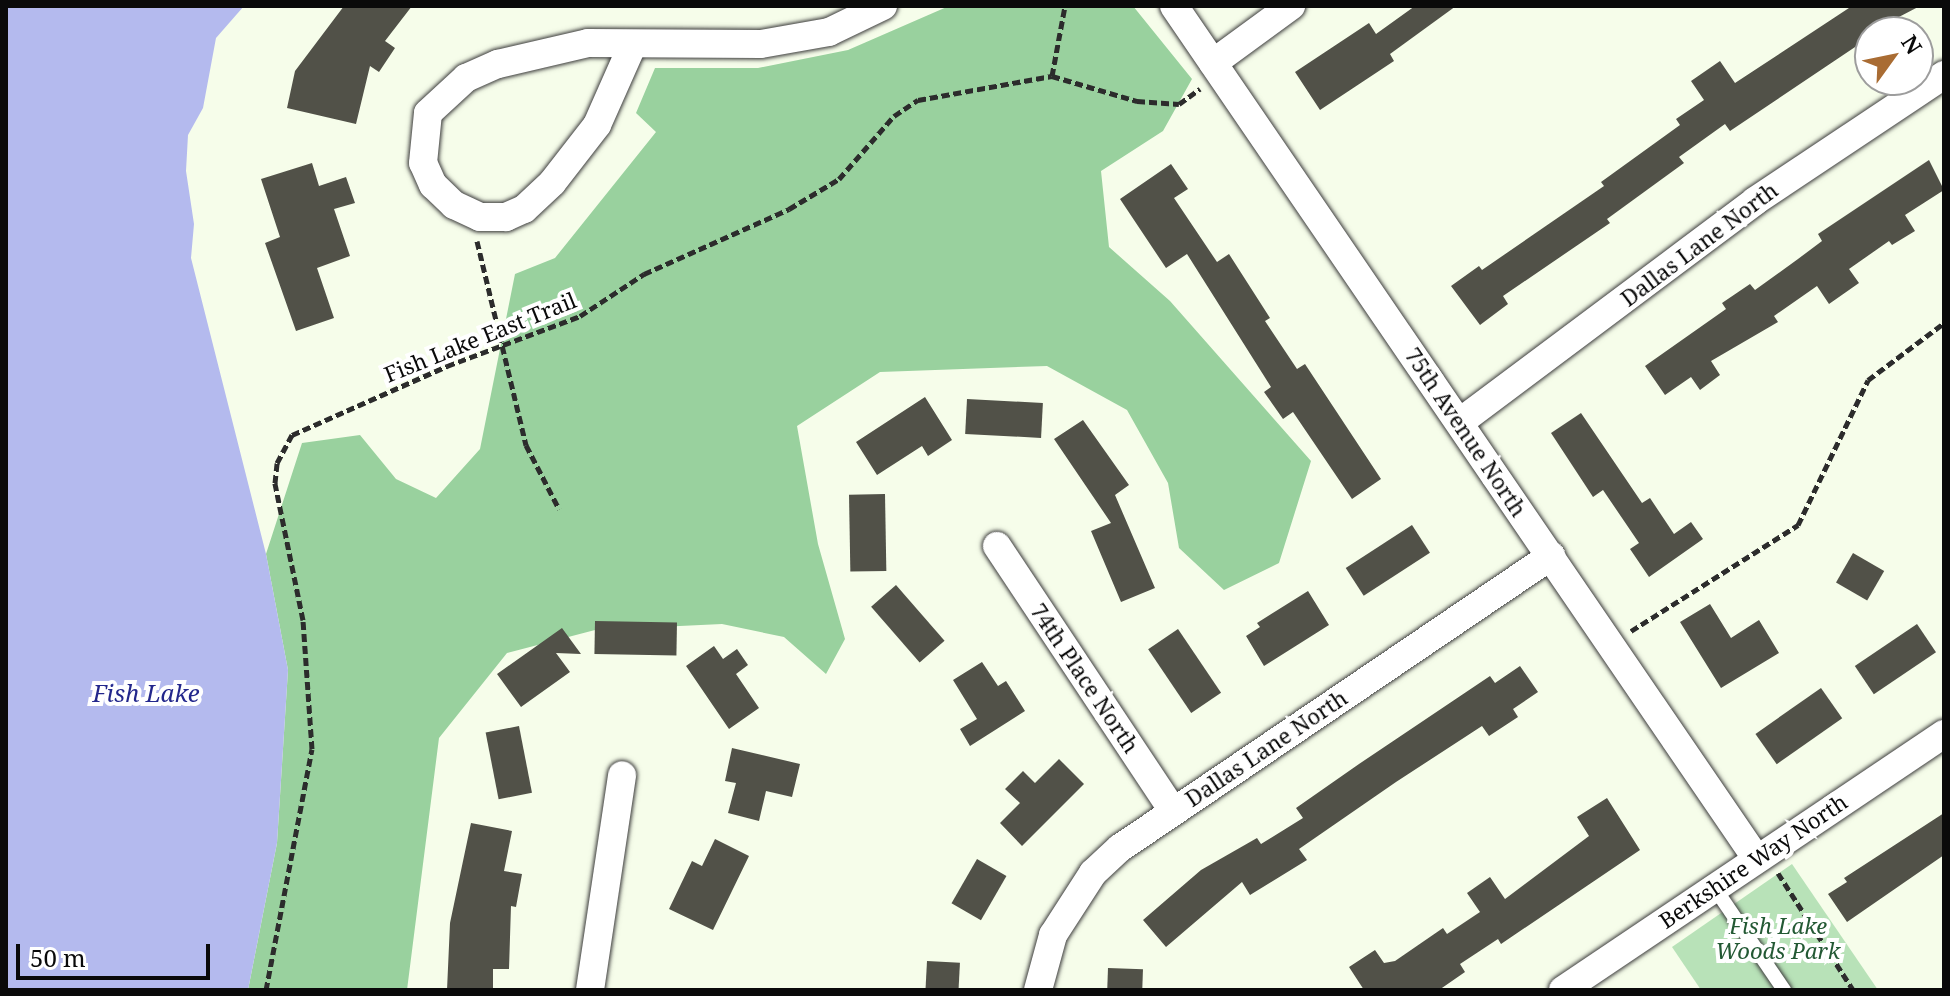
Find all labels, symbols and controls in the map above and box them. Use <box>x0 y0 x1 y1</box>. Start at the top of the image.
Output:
north arrow <box>1854 16 1934 96</box>
text: N <box>1895 29 1930 59</box>
street label: Dallas Lane North <box>1615 176 1783 312</box>
street label: Fish Lake East Trail <box>380 286 580 388</box>
street label: 75th Avenue North <box>1400 343 1532 521</box>
street label: 74th Place North <box>1025 598 1145 758</box>
water label: Fish Lake <box>92 679 200 707</box>
street label: Dallas Lane North <box>1180 684 1352 812</box>
street label: Berkshire Way North <box>1654 788 1852 934</box>
park label: Fish Lake Woods Park <box>1716 912 1840 964</box>
scale bar <box>20 928 214 978</box>
text: 50 m <box>30 941 86 974</box>

